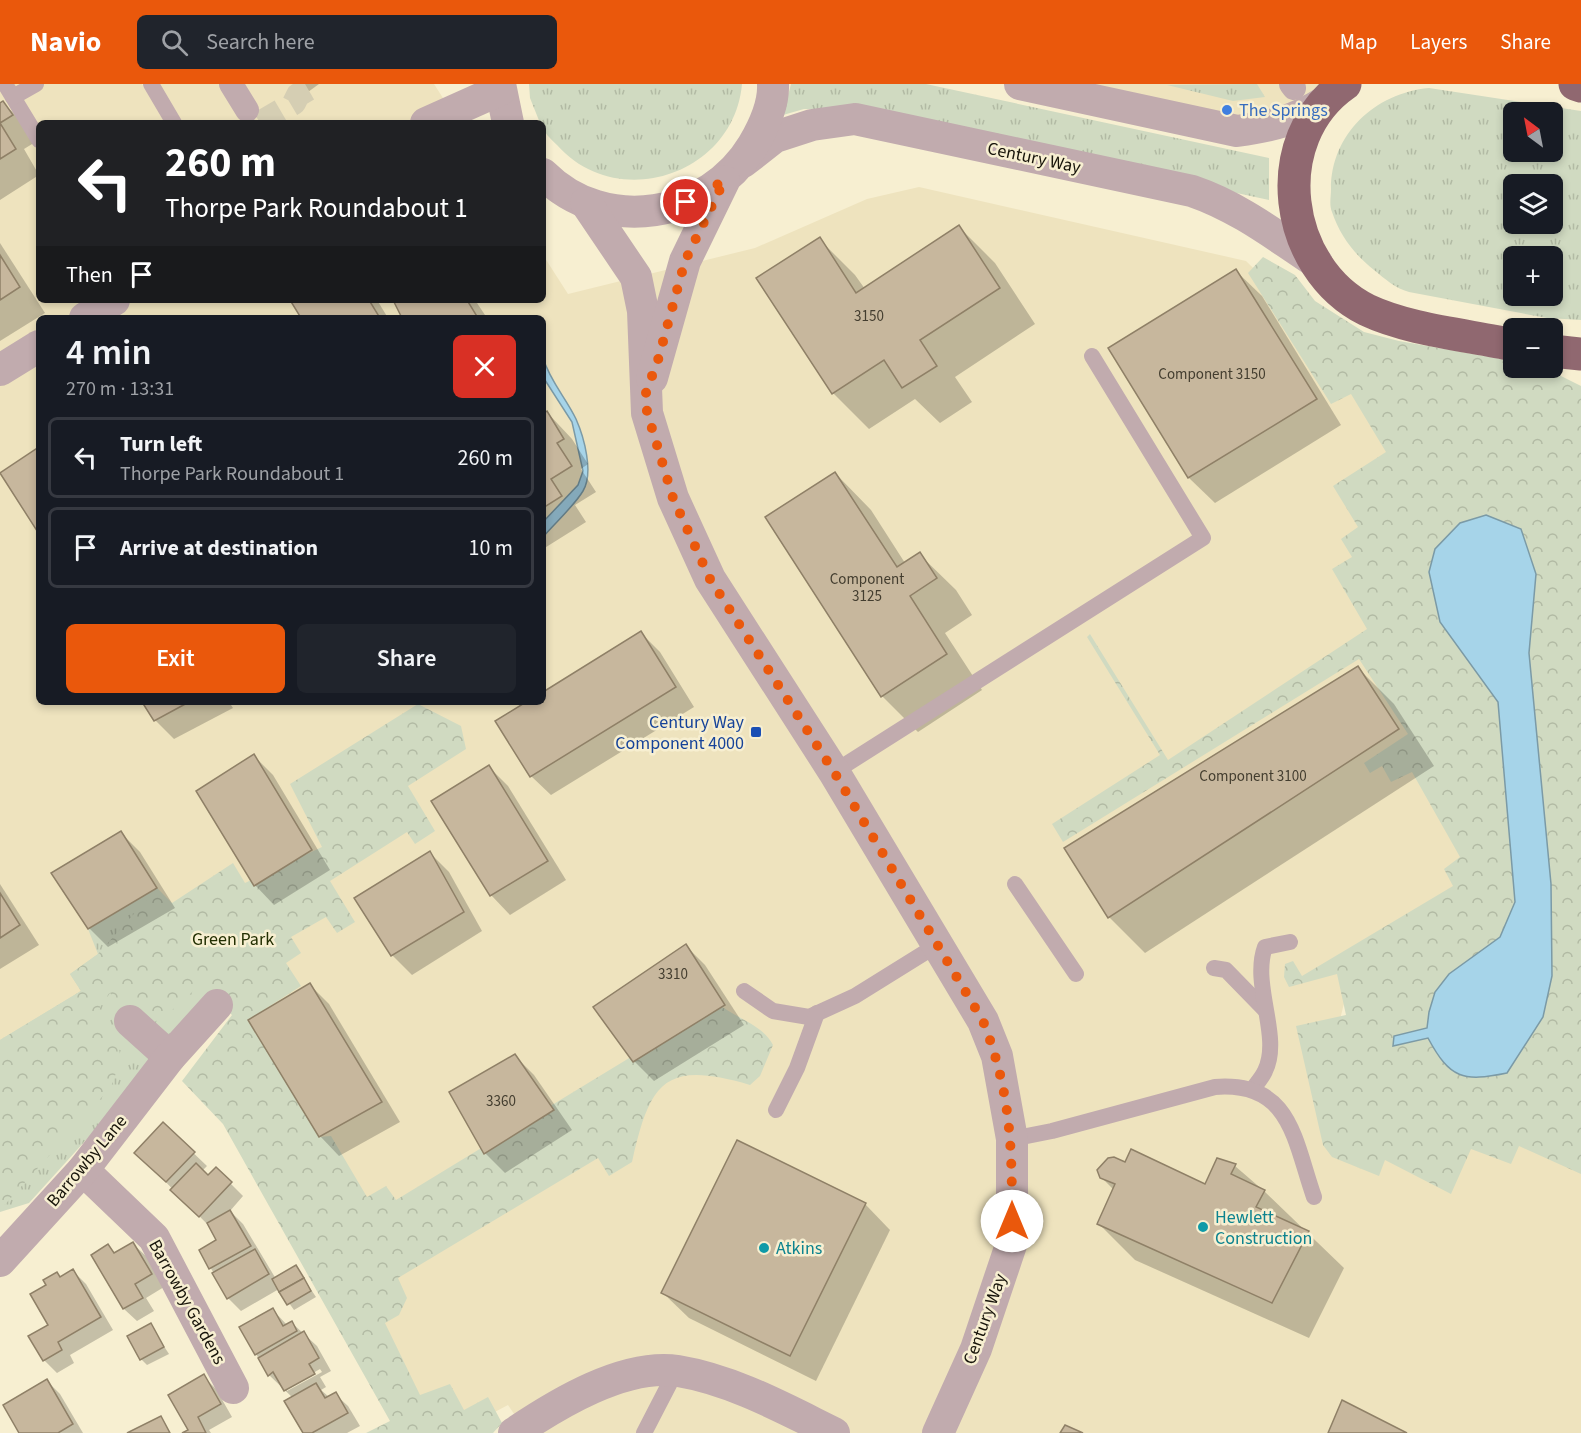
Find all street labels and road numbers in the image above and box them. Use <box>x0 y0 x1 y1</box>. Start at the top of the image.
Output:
street label: Century Way <box>985 136 1084 180</box>
street label: Barrowby Lane <box>41 1110 133 1212</box>
street label: Barrowby Gardens <box>142 1235 232 1369</box>
street label: Century Way <box>957 1270 1013 1368</box>

